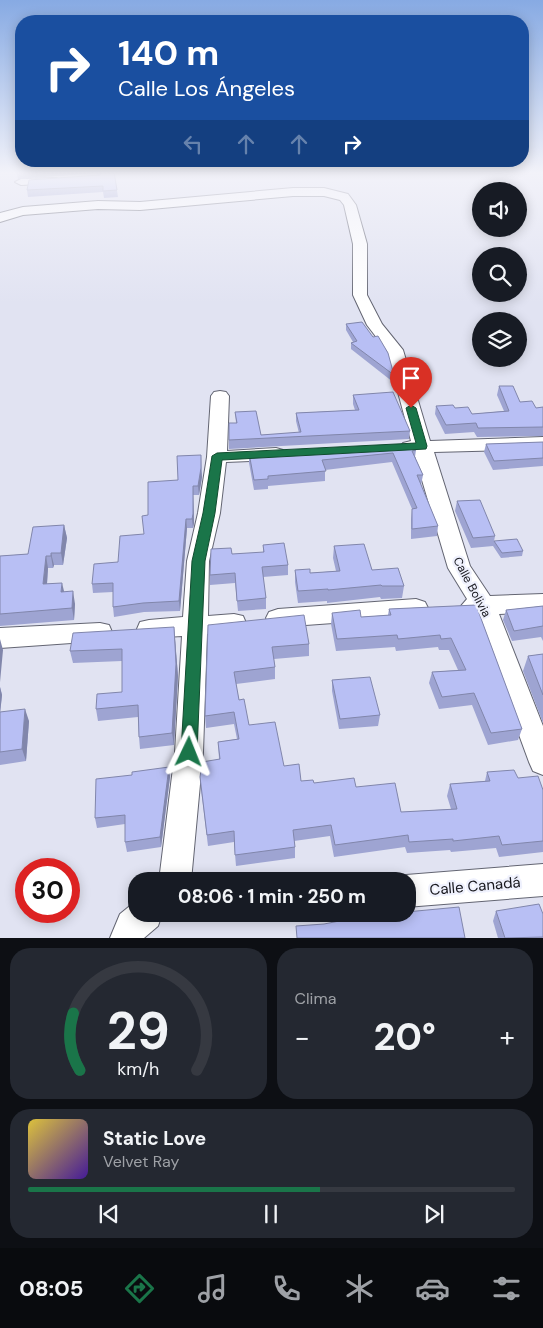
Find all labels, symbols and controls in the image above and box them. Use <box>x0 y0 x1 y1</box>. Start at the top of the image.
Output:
text: 140 m <box>118 30 219 76</box>
icon: right <box>35 35 100 100</box>
text: Calle Los Ángeles <box>118 74 295 103</box>
icon: left <box>179 130 207 158</box>
icon: ahead <box>232 130 260 158</box>
icon: ahead <box>285 130 313 158</box>
icon: right <box>338 130 366 158</box>
map controls <box>472 182 527 367</box>
button: sound <box>472 182 527 237</box>
button: search <box>472 247 527 302</box>
button: layers <box>472 312 527 367</box>
pin <box>390 357 432 408</box>
icon: arrive <box>397 364 425 392</box>
street label: Calle Bolivia <box>449 554 495 620</box>
position arrow <box>162 725 214 777</box>
speed limit sign: 30 <box>15 858 80 923</box>
street label: Calle Canadá <box>429 872 521 900</box>
text: 08:06 · 1 min · 250 m <box>178 884 366 909</box>
text: Clima <box>295 988 336 1009</box>
text: 29 <box>107 997 170 1065</box>
text: 20° <box>374 1012 436 1062</box>
text: − <box>295 1019 310 1056</box>
text: + <box>500 1019 515 1056</box>
text: km/h <box>117 1057 159 1081</box>
text: Static Love <box>103 1126 206 1151</box>
text: Velvet Ray <box>103 1151 179 1172</box>
icon: previous <box>95 1200 123 1228</box>
icon: pause <box>257 1200 285 1228</box>
icon: next <box>420 1200 448 1228</box>
icon: directions <box>122 1271 157 1306</box>
icon: music <box>195 1271 230 1306</box>
icon: phone <box>269 1271 304 1306</box>
icon: climate <box>342 1271 377 1306</box>
icon: car <box>415 1271 450 1306</box>
icon: filters <box>489 1271 524 1306</box>
text: 08:05 <box>19 1274 83 1303</box>

